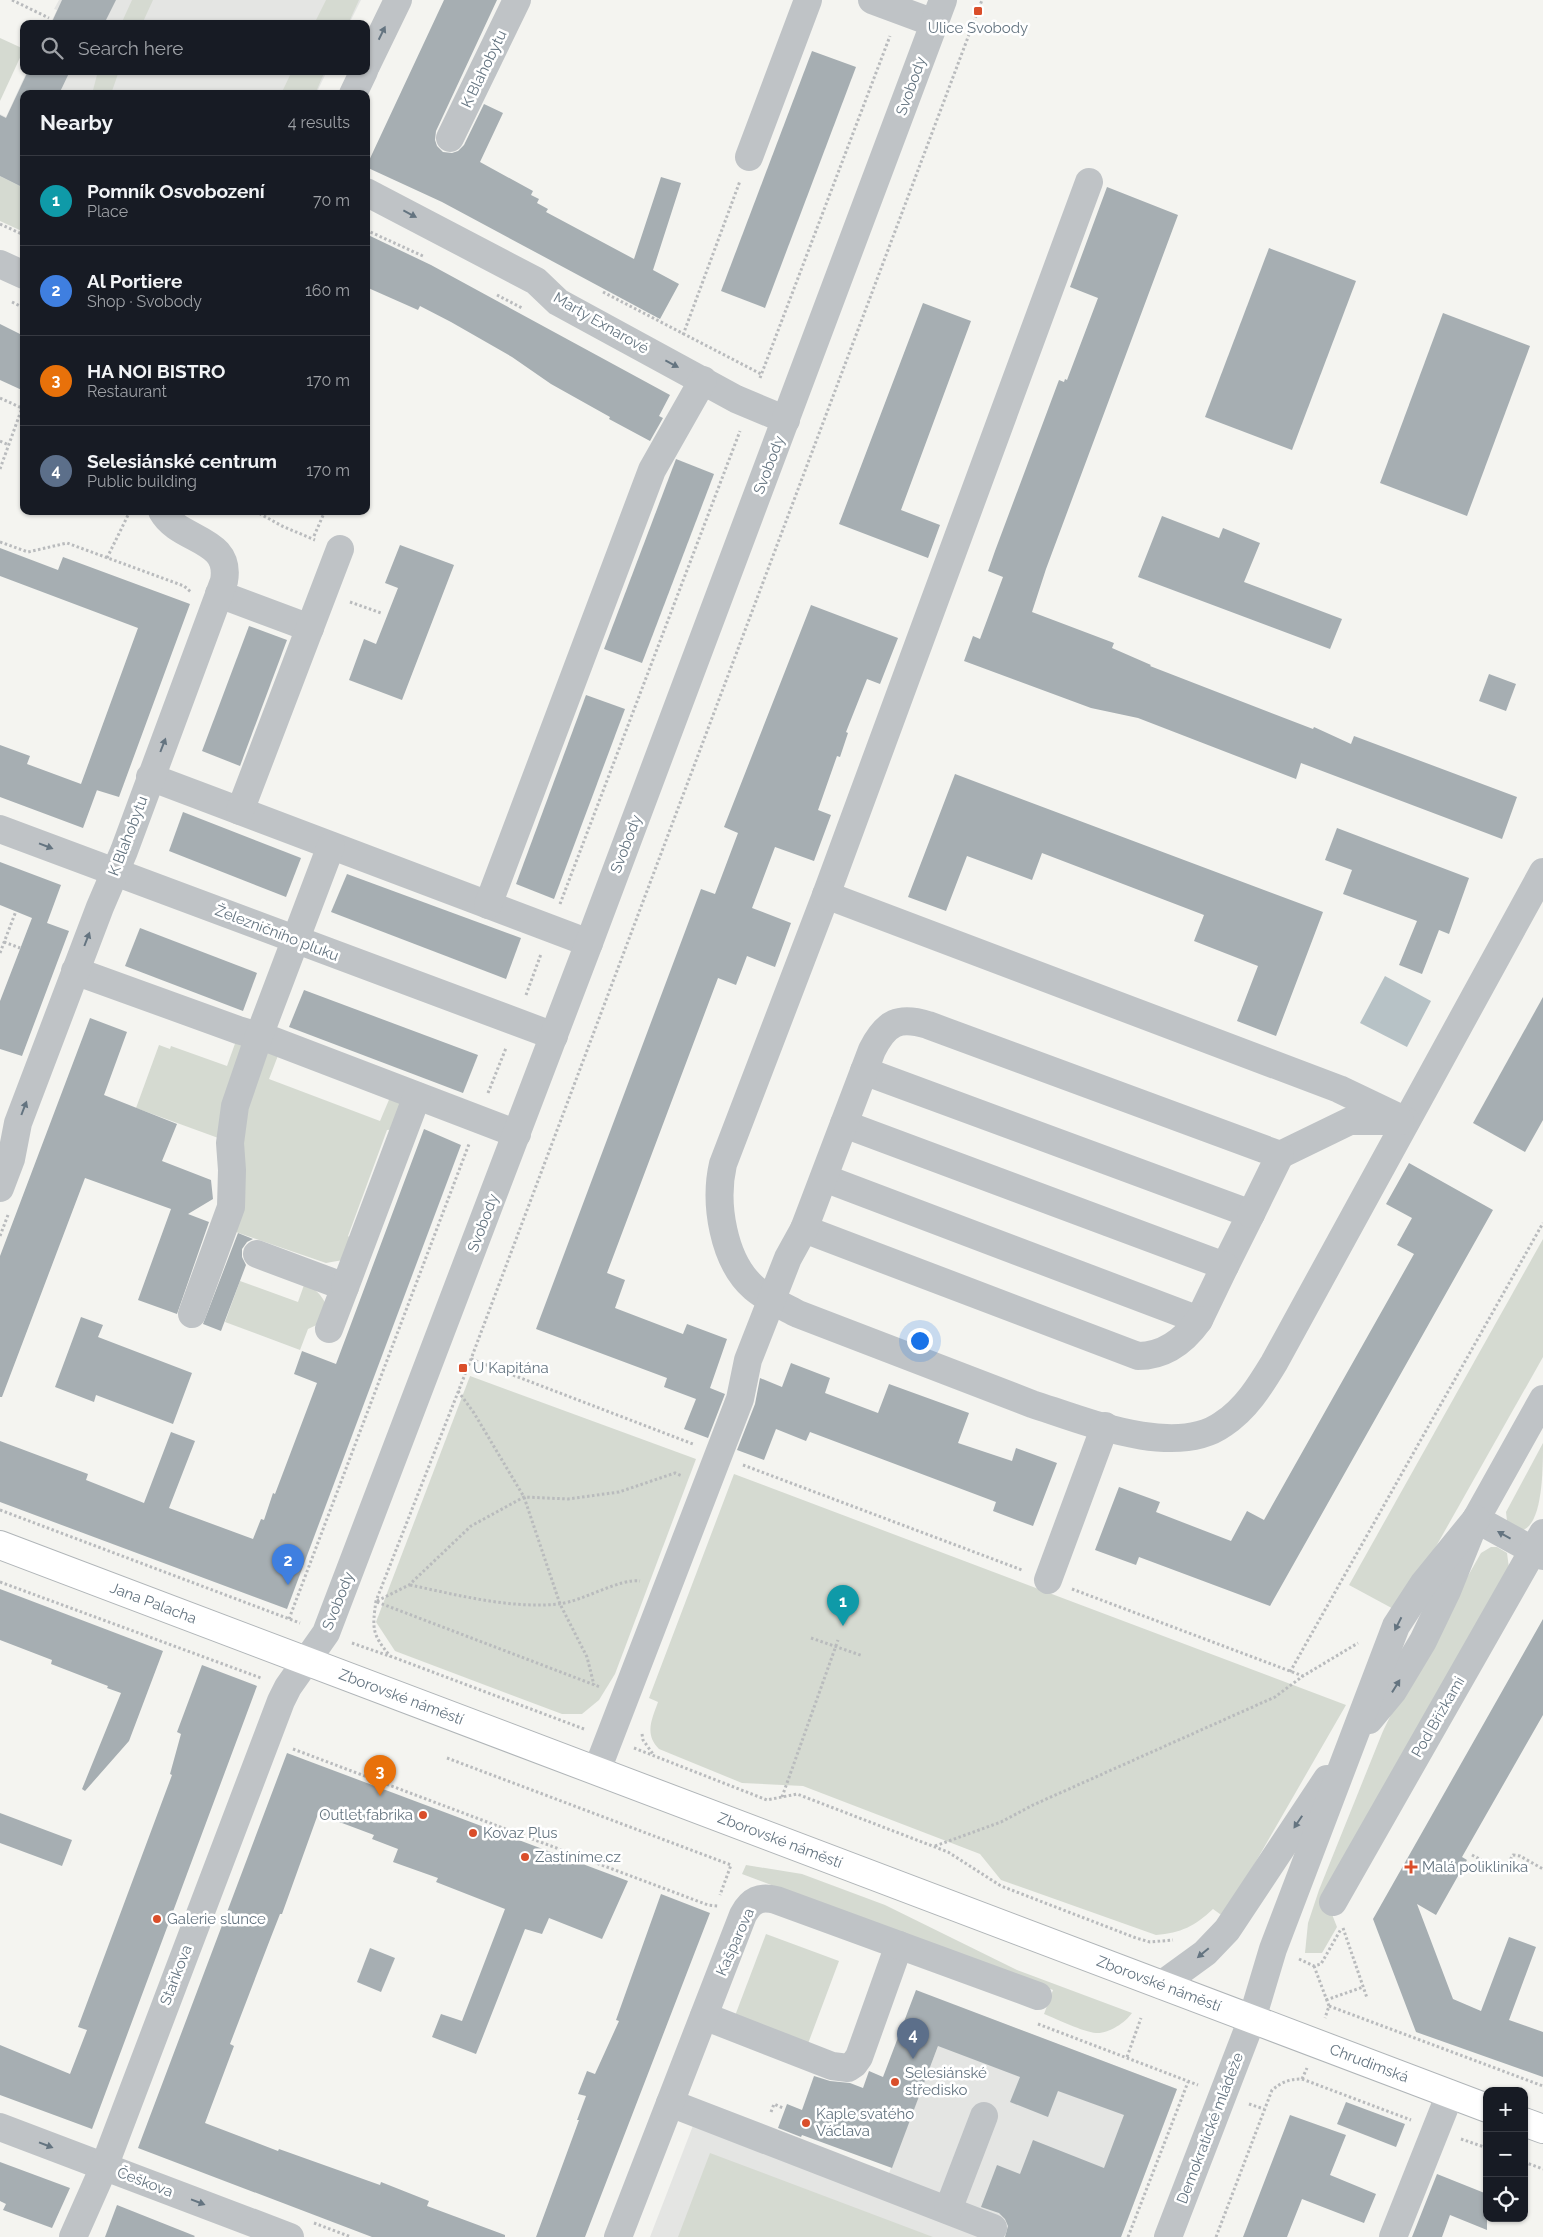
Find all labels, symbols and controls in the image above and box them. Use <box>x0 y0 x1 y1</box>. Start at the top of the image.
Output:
marker: Ulice Svobody <box>972 5 984 17</box>
place label: Ulice Svobody <box>928 19 1028 37</box>
search box <box>20 20 370 75</box>
one-way arrow <box>378 26 386 40</box>
street label: K Blahobytu <box>457 27 511 111</box>
icon: search <box>38 34 66 62</box>
text: Search here <box>78 37 184 59</box>
street label: Svobody <box>892 54 930 118</box>
text: Nearby <box>40 110 113 135</box>
text: 4 results <box>288 113 350 132</box>
text: Pomník Osvobození <box>87 180 265 202</box>
text: 1 <box>52 191 60 210</box>
text: 70 m <box>313 191 350 210</box>
text: Place <box>87 202 128 221</box>
one-way arrow <box>402 210 417 218</box>
text: Al Portiere <box>87 270 182 292</box>
text: 2 <box>51 281 61 300</box>
text: 160 m <box>305 281 350 300</box>
street label: Marty Exnarové <box>550 288 652 358</box>
text: Shop · Svobody <box>87 292 202 311</box>
one-way arrow <box>665 359 678 368</box>
text: HA NOI BISTRO <box>87 360 225 382</box>
text: 3 <box>52 371 60 390</box>
text: 170 m <box>306 371 350 390</box>
text: Restaurant <box>87 382 167 401</box>
street label: Svobody <box>750 433 788 497</box>
text: Selesiánské centrum <box>87 450 277 472</box>
text: 4 <box>51 461 61 480</box>
text: 170 m <box>306 461 350 480</box>
text: Public building <box>87 472 197 491</box>
one-way arrow <box>159 737 167 752</box>
street label: K Blahobytu <box>104 793 152 879</box>
street label: Svobody <box>607 812 645 876</box>
one-way arrow <box>38 843 53 850</box>
street label: Železničního pluku <box>213 901 341 965</box>
one-way arrow <box>84 932 92 946</box>
one-way arrow <box>20 1100 28 1115</box>
street label: Svobody <box>464 1191 502 1255</box>
your location <box>907 1328 933 1354</box>
place label: U Kapitána <box>473 1359 549 1377</box>
marker: U Kapitána <box>457 1362 469 1374</box>
one-way arrow <box>1498 1530 1511 1539</box>
pin: 2 <box>272 1544 304 1585</box>
street label: Svobody <box>318 1569 358 1633</box>
street label: Jana Palacha <box>108 1579 199 1628</box>
pin: 1 <box>827 1585 859 1626</box>
one-way arrow <box>1394 1617 1402 1631</box>
street label: Zborovské náměstí <box>336 1665 467 1729</box>
street label: Pod Břízkami <box>1408 1673 1468 1761</box>
one-way arrow <box>1391 1680 1400 1693</box>
pin: 3 <box>364 1755 396 1796</box>
place label: Outlet fabrika <box>319 1806 413 1824</box>
marker: Outlet fabrika <box>417 1809 429 1821</box>
street label: Zborovské náměstí <box>715 1809 845 1872</box>
one-way arrow <box>1293 1816 1303 1829</box>
place label: Kovaz Plus <box>483 1824 558 1842</box>
marker: Kovaz Plus <box>467 1827 479 1839</box>
place label: Zastíníme.cz <box>535 1848 621 1866</box>
marker: Zastíníme.cz <box>519 1851 531 1863</box>
place label: Malá poliklinika <box>1422 1858 1528 1876</box>
marker: Malá poliklinika <box>1404 1860 1418 1874</box>
street label: Kašparova <box>712 1905 758 1979</box>
place label: Galerie slunce <box>167 1910 266 1928</box>
marker: Galerie slunce <box>151 1913 163 1925</box>
street label: Staňkova <box>156 1942 196 2008</box>
one-way arrow <box>1197 1948 1210 1959</box>
street label: Zborovské náměstí <box>1094 1952 1224 2016</box>
pin: 4 <box>897 2018 929 2059</box>
street label: Chrudimská <box>1327 2040 1411 2086</box>
street label: Demokratické mládeže <box>1173 2050 1247 2206</box>
place label: Selesiánské středisko <box>905 2064 987 2099</box>
marker: Selesiánské středisko <box>889 2076 901 2088</box>
map controls <box>1483 2087 1528 2222</box>
button: + <box>1483 2087 1528 2132</box>
place label: Kaple svatého Václava <box>816 2105 914 2140</box>
marker: Kaple svatého Václava <box>800 2117 812 2129</box>
button: − <box>1483 2132 1528 2177</box>
one-way arrow <box>38 2142 53 2149</box>
street label: Češkova <box>114 2162 176 2201</box>
button: locate <box>1483 2177 1528 2222</box>
one-way arrow <box>190 2199 205 2206</box>

